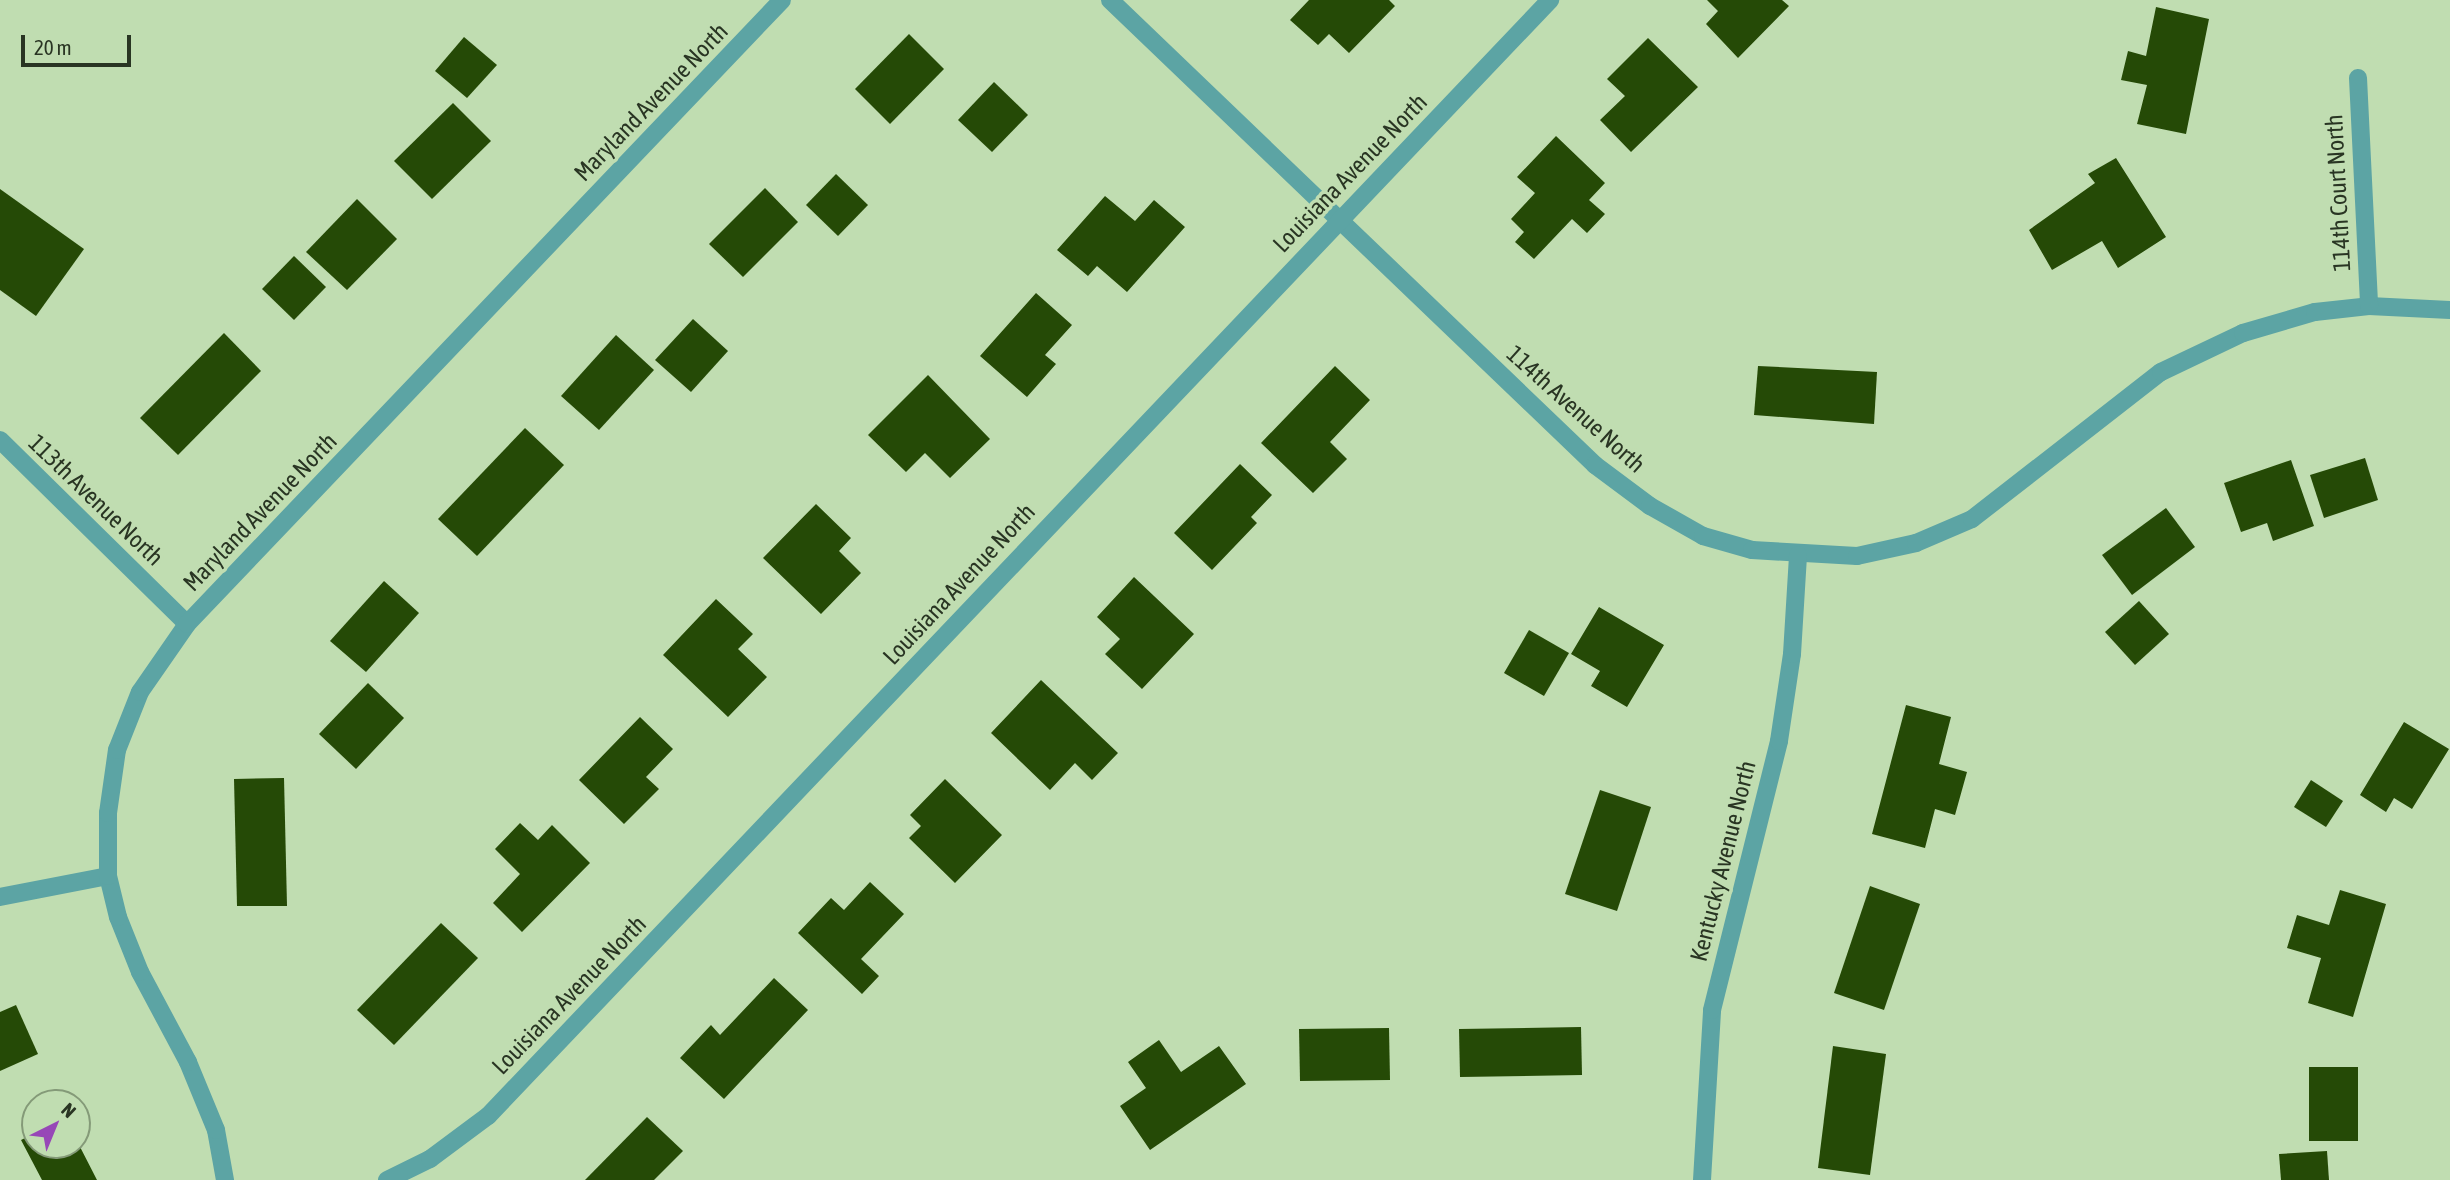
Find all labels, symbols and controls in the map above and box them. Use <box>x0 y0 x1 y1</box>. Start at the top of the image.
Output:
street label: Maryland Avenue North <box>568 17 734 187</box>
scale bar <box>24 21 135 65</box>
text: 20 m <box>34 35 72 59</box>
street label: Louisiana Avenue North <box>1267 88 1433 258</box>
street label: 114th Court North <box>2320 114 2356 272</box>
street label: 114th Avenue North <box>1501 339 1651 479</box>
street label: Maryland Avenue North <box>177 427 343 597</box>
street label: 113th Avenue North <box>23 428 169 572</box>
street label: Louisiana Avenue North <box>877 498 1041 670</box>
street label: Kentucky Avenue North <box>1684 758 1762 964</box>
street label: Louisiana Avenue North <box>486 910 652 1080</box>
north arrow <box>21 1089 91 1159</box>
text: N <box>57 1098 81 1122</box>

